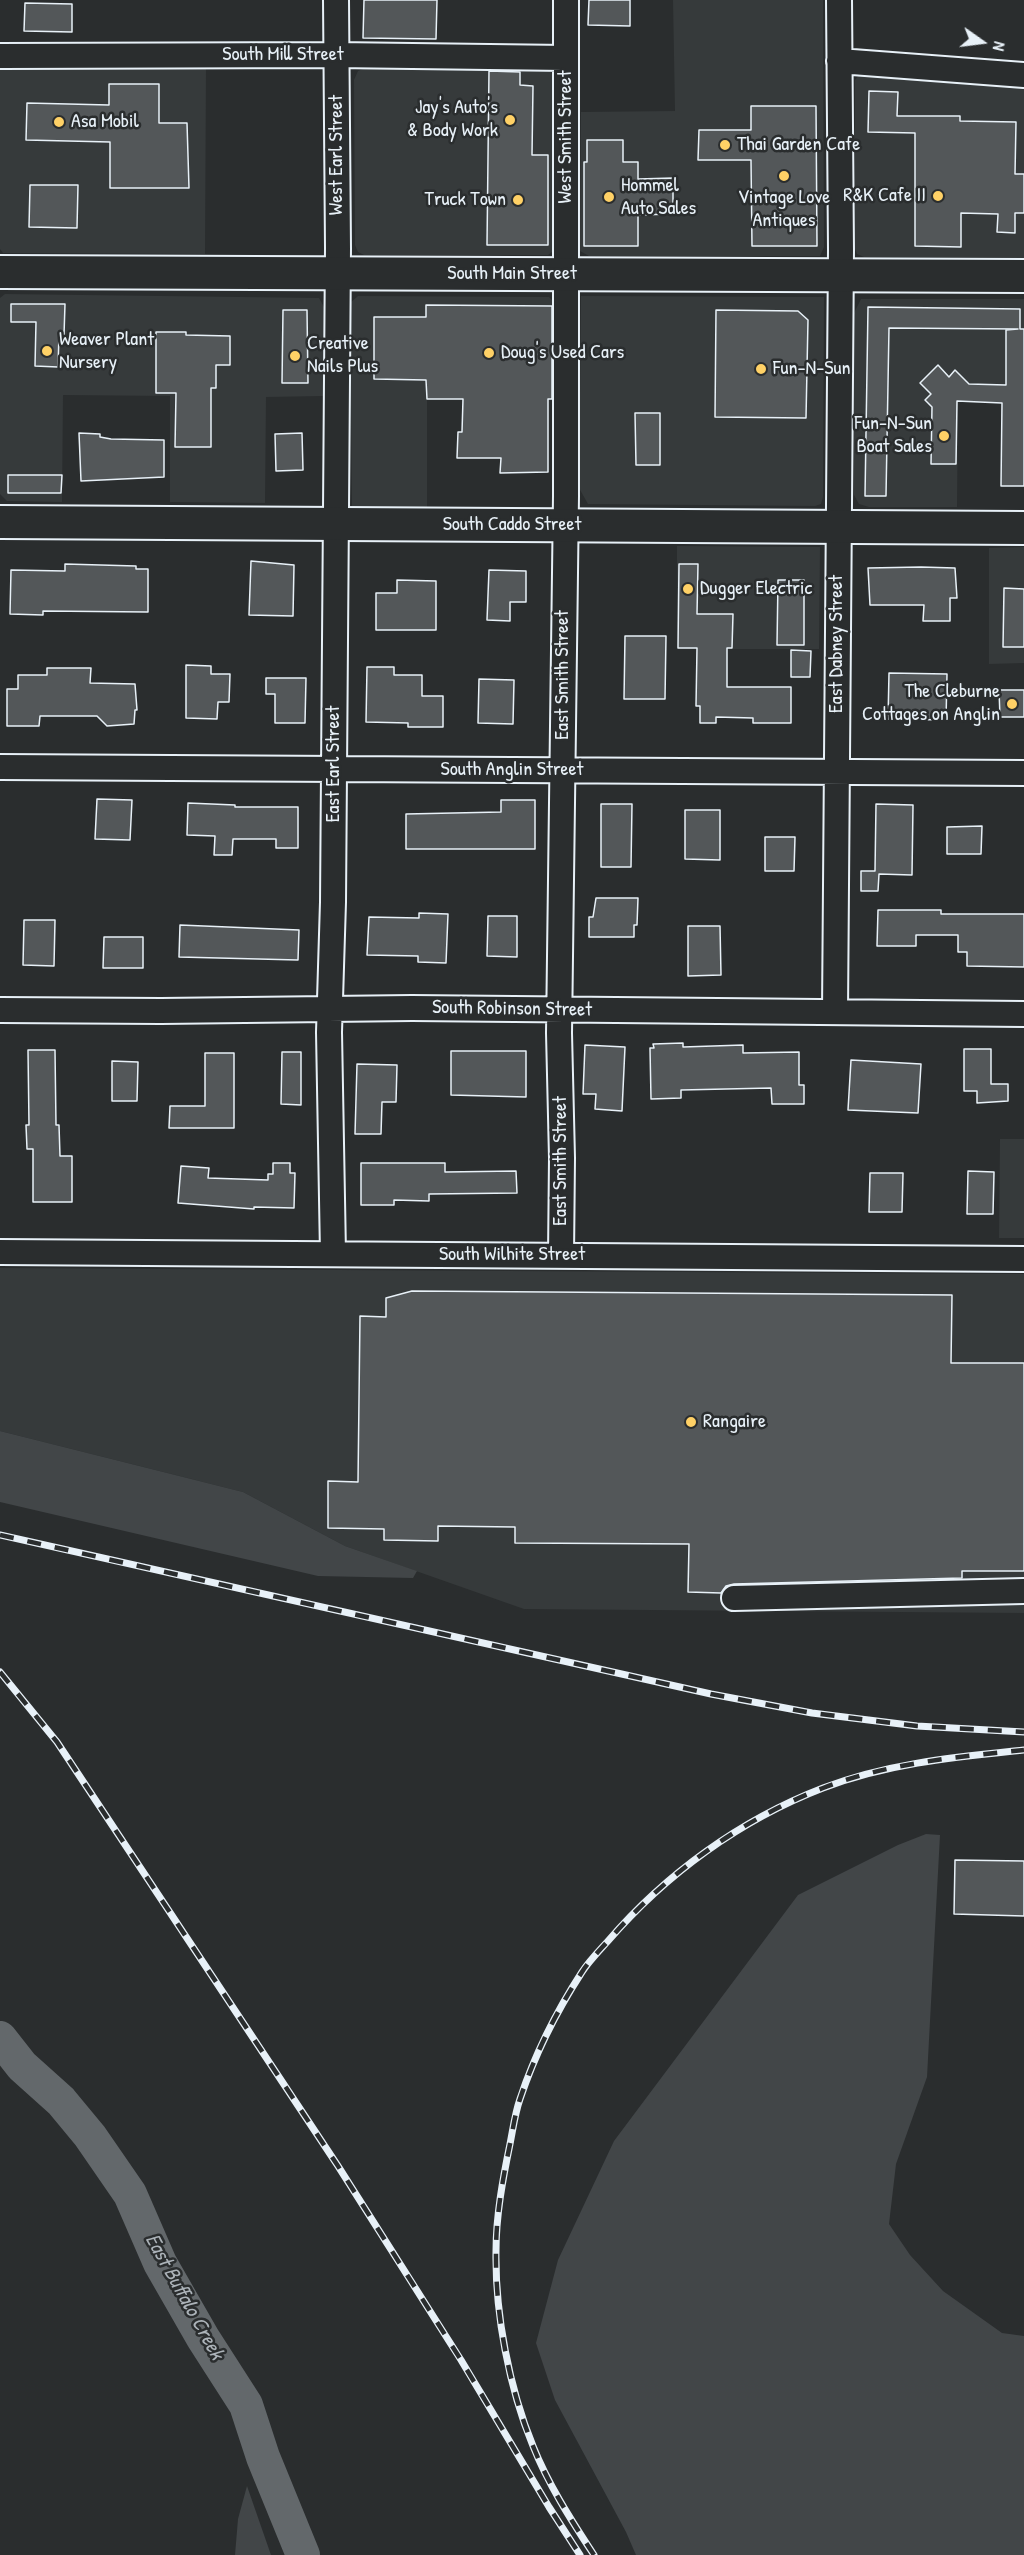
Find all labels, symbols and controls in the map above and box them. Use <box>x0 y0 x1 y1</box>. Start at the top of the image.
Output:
north arrow <box>952 12 1012 72</box>
text: N <box>988 40 1011 53</box>
street label: South Mill Street <box>222 43 344 67</box>
street label: West Smith Street <box>554 70 578 204</box>
street label: West Earl Street <box>325 95 349 215</box>
place label: Jay's Auto's & Body Work <box>407 96 498 143</box>
place label: Asa Mobil <box>71 110 139 134</box>
marker: Jay's Auto's & Body Work <box>503 113 517 127</box>
marker: Asa Mobil <box>52 115 66 129</box>
place label: Thai Garden Cafe <box>737 133 860 157</box>
marker: Thai Garden Cafe <box>718 138 732 152</box>
marker: Vintage Love Antiques <box>777 169 791 183</box>
place label: Hommel Auto Sales <box>621 174 696 221</box>
place label: R&K Cafe II <box>843 184 926 208</box>
place label: Vintage Love Antiques <box>738 186 830 233</box>
place label: Truck Town <box>425 188 506 212</box>
marker: R&K Cafe II <box>931 189 945 203</box>
marker: Hommel Auto Sales <box>602 190 616 204</box>
marker: Truck Town <box>511 193 525 207</box>
street label: South Main Street <box>447 262 577 286</box>
place label: Weaver Plant Nursery <box>59 328 154 375</box>
place label: Creative Nails Plus <box>307 332 378 379</box>
place label: Doug's Used Cars <box>501 341 624 365</box>
marker: Weaver Plant Nursery <box>40 344 54 358</box>
marker: Doug's Used Cars <box>482 346 496 360</box>
marker: Creative Nails Plus <box>288 349 302 363</box>
place label: Fun-N-Sun <box>773 357 851 381</box>
marker: Fun-N-Sun <box>754 362 768 376</box>
place label: Fun-N-Sun Boat Sales <box>854 412 932 459</box>
marker: Fun-N-Sun Boat Sales <box>937 429 951 443</box>
street label: South Caddo Street <box>443 513 581 537</box>
street label: East Dabney Street <box>825 575 849 713</box>
place label: Dugger Electric <box>700 577 812 601</box>
marker: Dugger Electric <box>681 582 695 596</box>
street label: East Smith Street <box>551 610 575 740</box>
place label: The Cleburne Cottages on Anglin <box>862 680 1000 727</box>
marker: The Cleburne Cottages on Anglin <box>1005 697 1019 711</box>
street label: East Earl Street <box>322 706 346 822</box>
street label: South Anglin Street <box>441 758 583 782</box>
street label: South Robinson Street <box>432 996 592 1022</box>
street label: East Smith Street <box>549 1096 573 1226</box>
street label: South Wilhite Street <box>439 1243 585 1267</box>
place label: Rangaire <box>703 1410 766 1434</box>
marker: Rangaire <box>684 1415 698 1429</box>
water label: East Buffalo Creek <box>139 2230 229 2364</box>

